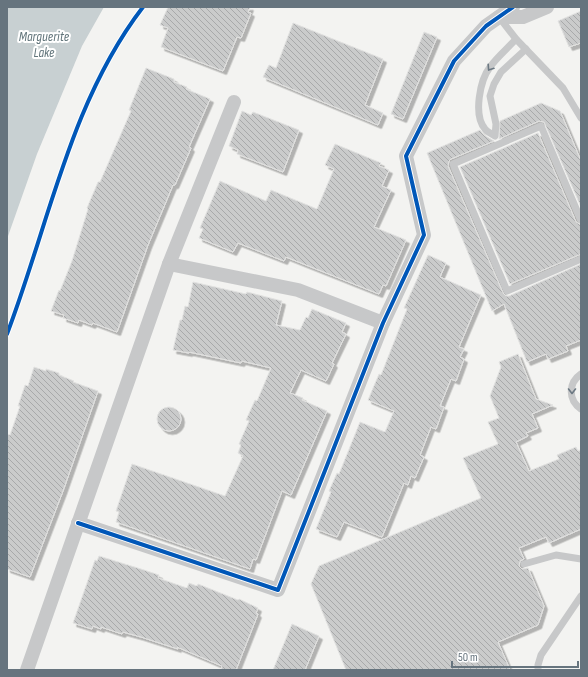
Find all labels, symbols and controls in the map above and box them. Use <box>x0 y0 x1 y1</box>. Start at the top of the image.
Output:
water label: Marguerite Lake <box>19 28 70 61</box>
one-way arrow <box>488 64 495 71</box>
one-way arrow <box>568 389 576 395</box>
scale bar <box>452 643 578 669</box>
text: 50 m <box>458 650 478 665</box>

